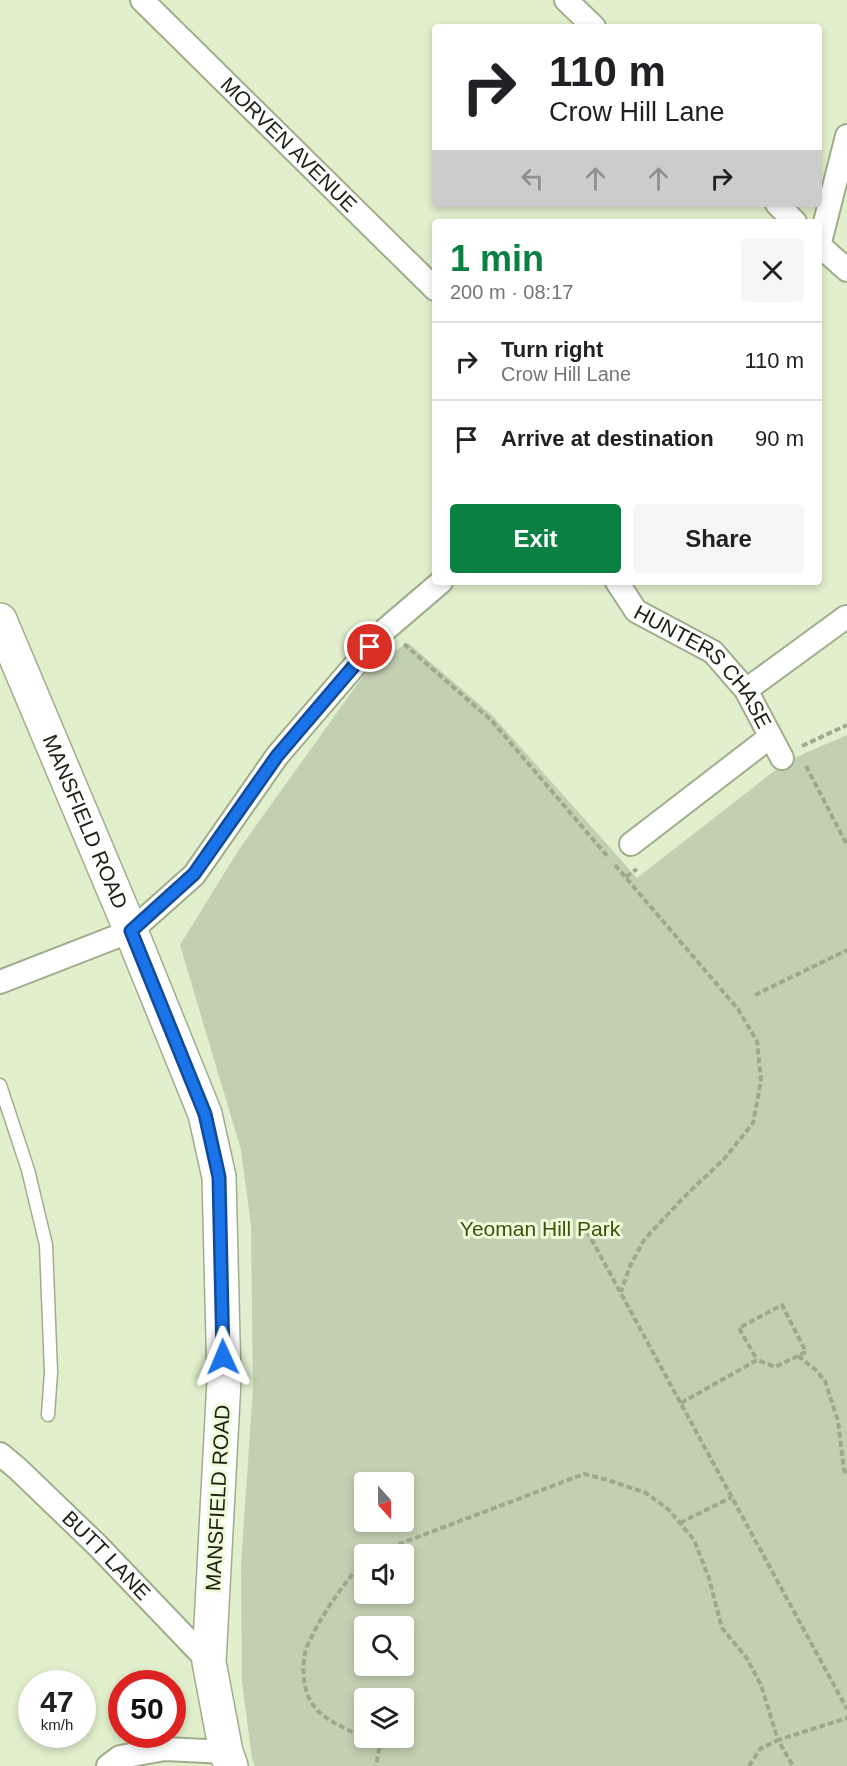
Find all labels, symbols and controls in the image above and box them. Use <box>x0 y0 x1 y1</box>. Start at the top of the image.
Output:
icon: right <box>450 48 528 126</box>
text: 110 m <box>549 48 666 95</box>
street label: MORVEN AVENUE <box>216 72 362 216</box>
text: Crow Hill Lane <box>549 97 725 127</box>
icon: left <box>516 162 549 195</box>
icon: ahead <box>579 162 612 195</box>
icon: ahead <box>642 162 675 195</box>
icon: right <box>705 162 738 195</box>
text: 1 min <box>450 238 544 279</box>
button: close <box>741 239 804 302</box>
text: 200 m · 08:17 <box>450 281 573 303</box>
text: Turn right <box>501 337 603 362</box>
icon: right <box>450 345 483 378</box>
text: 110 m <box>744 348 804 373</box>
text: Crow Hill Lane <box>501 363 631 385</box>
icon: arrive <box>450 423 483 456</box>
text: Arrive at destination <box>501 426 714 451</box>
text: 90 m <box>755 426 804 451</box>
button: Exit <box>450 504 621 573</box>
button: Share <box>633 504 804 573</box>
street label: HUNTERS CHASE <box>630 600 776 732</box>
pin <box>344 621 395 672</box>
icon: arrive <box>353 630 386 663</box>
street label: MANSFIELD ROAD <box>39 731 132 912</box>
park label: Yeoman Hill Park <box>460 1217 621 1240</box>
position arrow <box>191 1325 255 1389</box>
street label: MANSFIELD ROAD <box>201 1404 234 1592</box>
north arrow <box>354 1472 414 1532</box>
map controls <box>354 1472 414 1748</box>
street label: BUTT LANE <box>58 1506 155 1604</box>
button: sound <box>354 1544 414 1604</box>
button: search <box>354 1616 414 1676</box>
speed limit sign: 50 <box>108 1670 186 1748</box>
text: 47 <box>40 1685 74 1718</box>
button: layers <box>354 1688 414 1748</box>
text: km/h <box>41 1716 73 1733</box>

